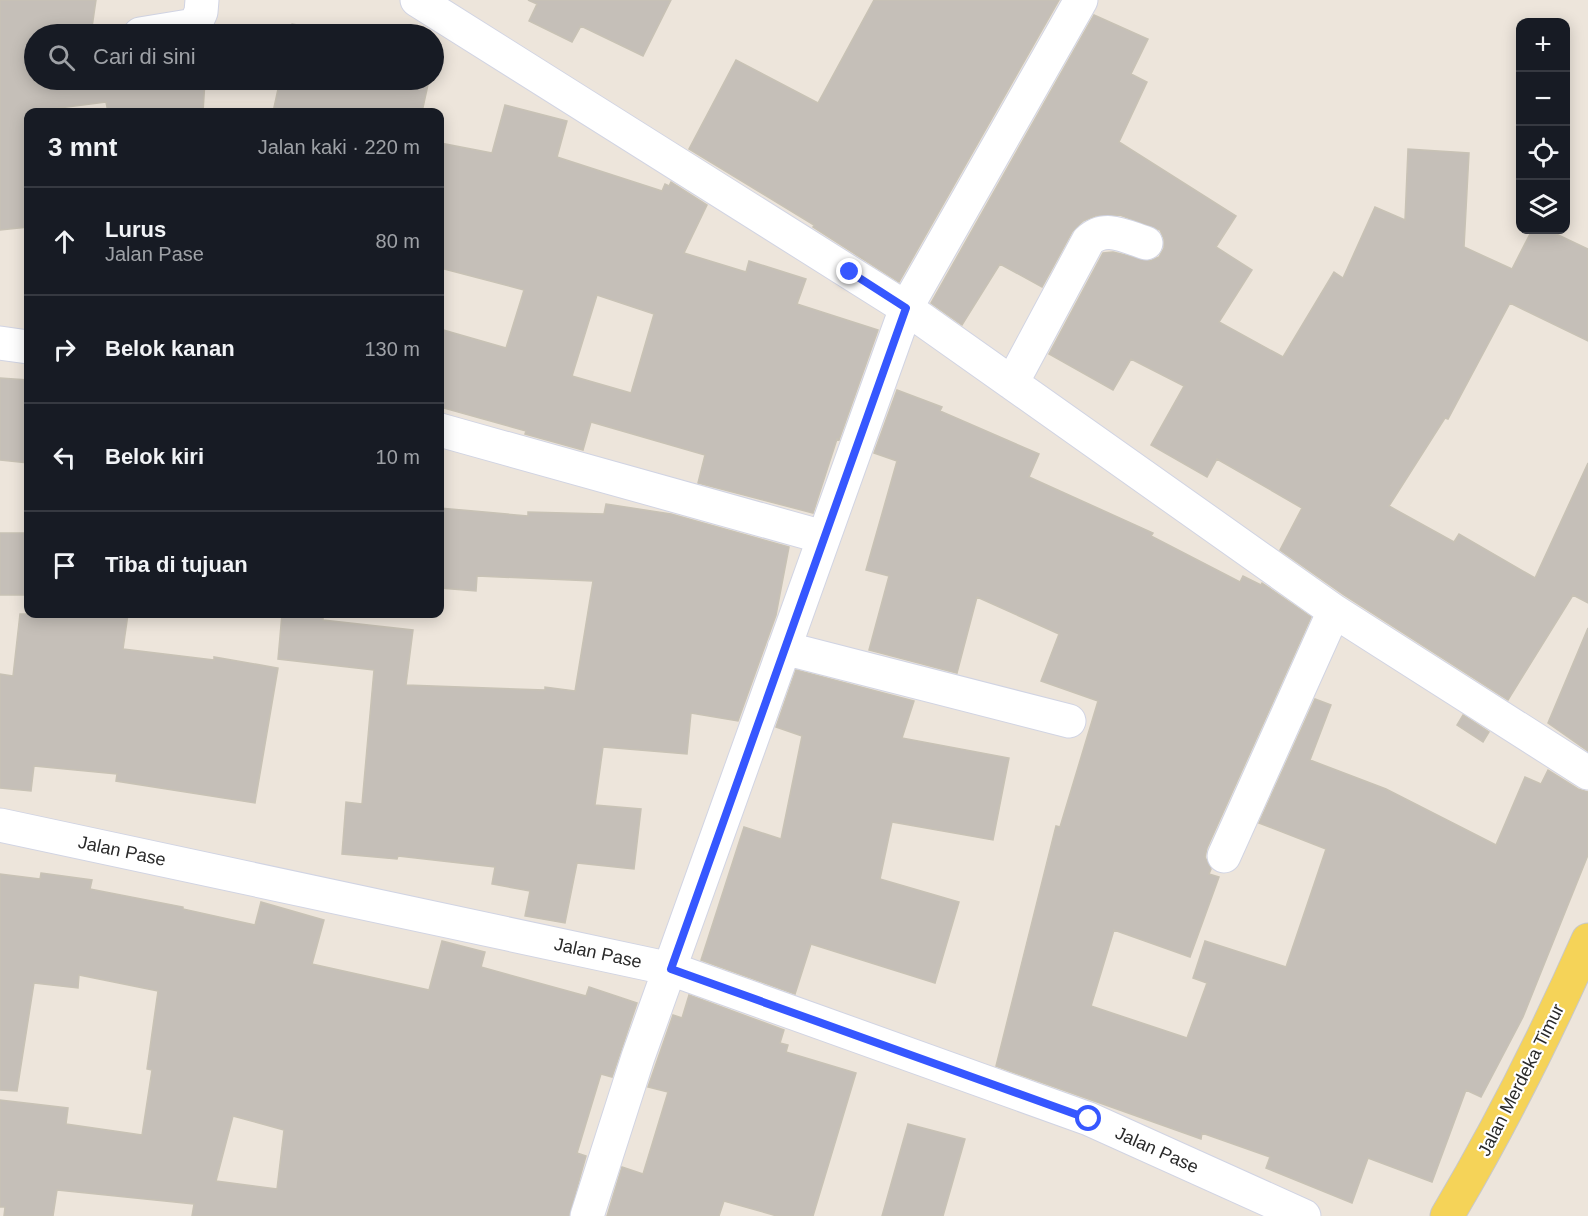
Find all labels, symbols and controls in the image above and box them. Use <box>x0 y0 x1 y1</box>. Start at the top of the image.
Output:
map controls <box>1516 18 1570 234</box>
button: + <box>1516 18 1570 72</box>
search box <box>24 24 444 90</box>
icon: search <box>45 41 78 74</box>
text: Cari di sini <box>93 44 196 69</box>
button: − <box>1516 72 1570 126</box>
button: locate <box>1516 126 1570 180</box>
text: 3 mnt <box>48 132 117 162</box>
text: Jalan kaki · 220 m <box>258 136 420 158</box>
button: layers <box>1516 180 1570 234</box>
text: Lurus <box>105 217 166 242</box>
icon: ahead <box>48 225 81 258</box>
text: 80 m <box>376 230 420 252</box>
text: Jalan Pase <box>105 243 204 265</box>
route end <box>836 258 862 284</box>
icon: right <box>48 333 81 366</box>
text: Belok kanan <box>105 336 235 361</box>
text: 130 m <box>364 338 420 360</box>
icon: left <box>48 441 81 474</box>
text: Belok kiri <box>105 444 204 469</box>
text: 10 m <box>376 446 420 468</box>
icon: arrive <box>48 549 81 582</box>
text: Tiba di tujuan <box>105 552 248 577</box>
street label: Jalan Pase <box>76 832 168 870</box>
street label: Jalan Pase <box>552 934 644 972</box>
street label: Jalan Merdeka Timur <box>1474 1001 1568 1159</box>
route start <box>1075 1105 1101 1131</box>
street label: Jalan Pase <box>1112 1123 1202 1177</box>

